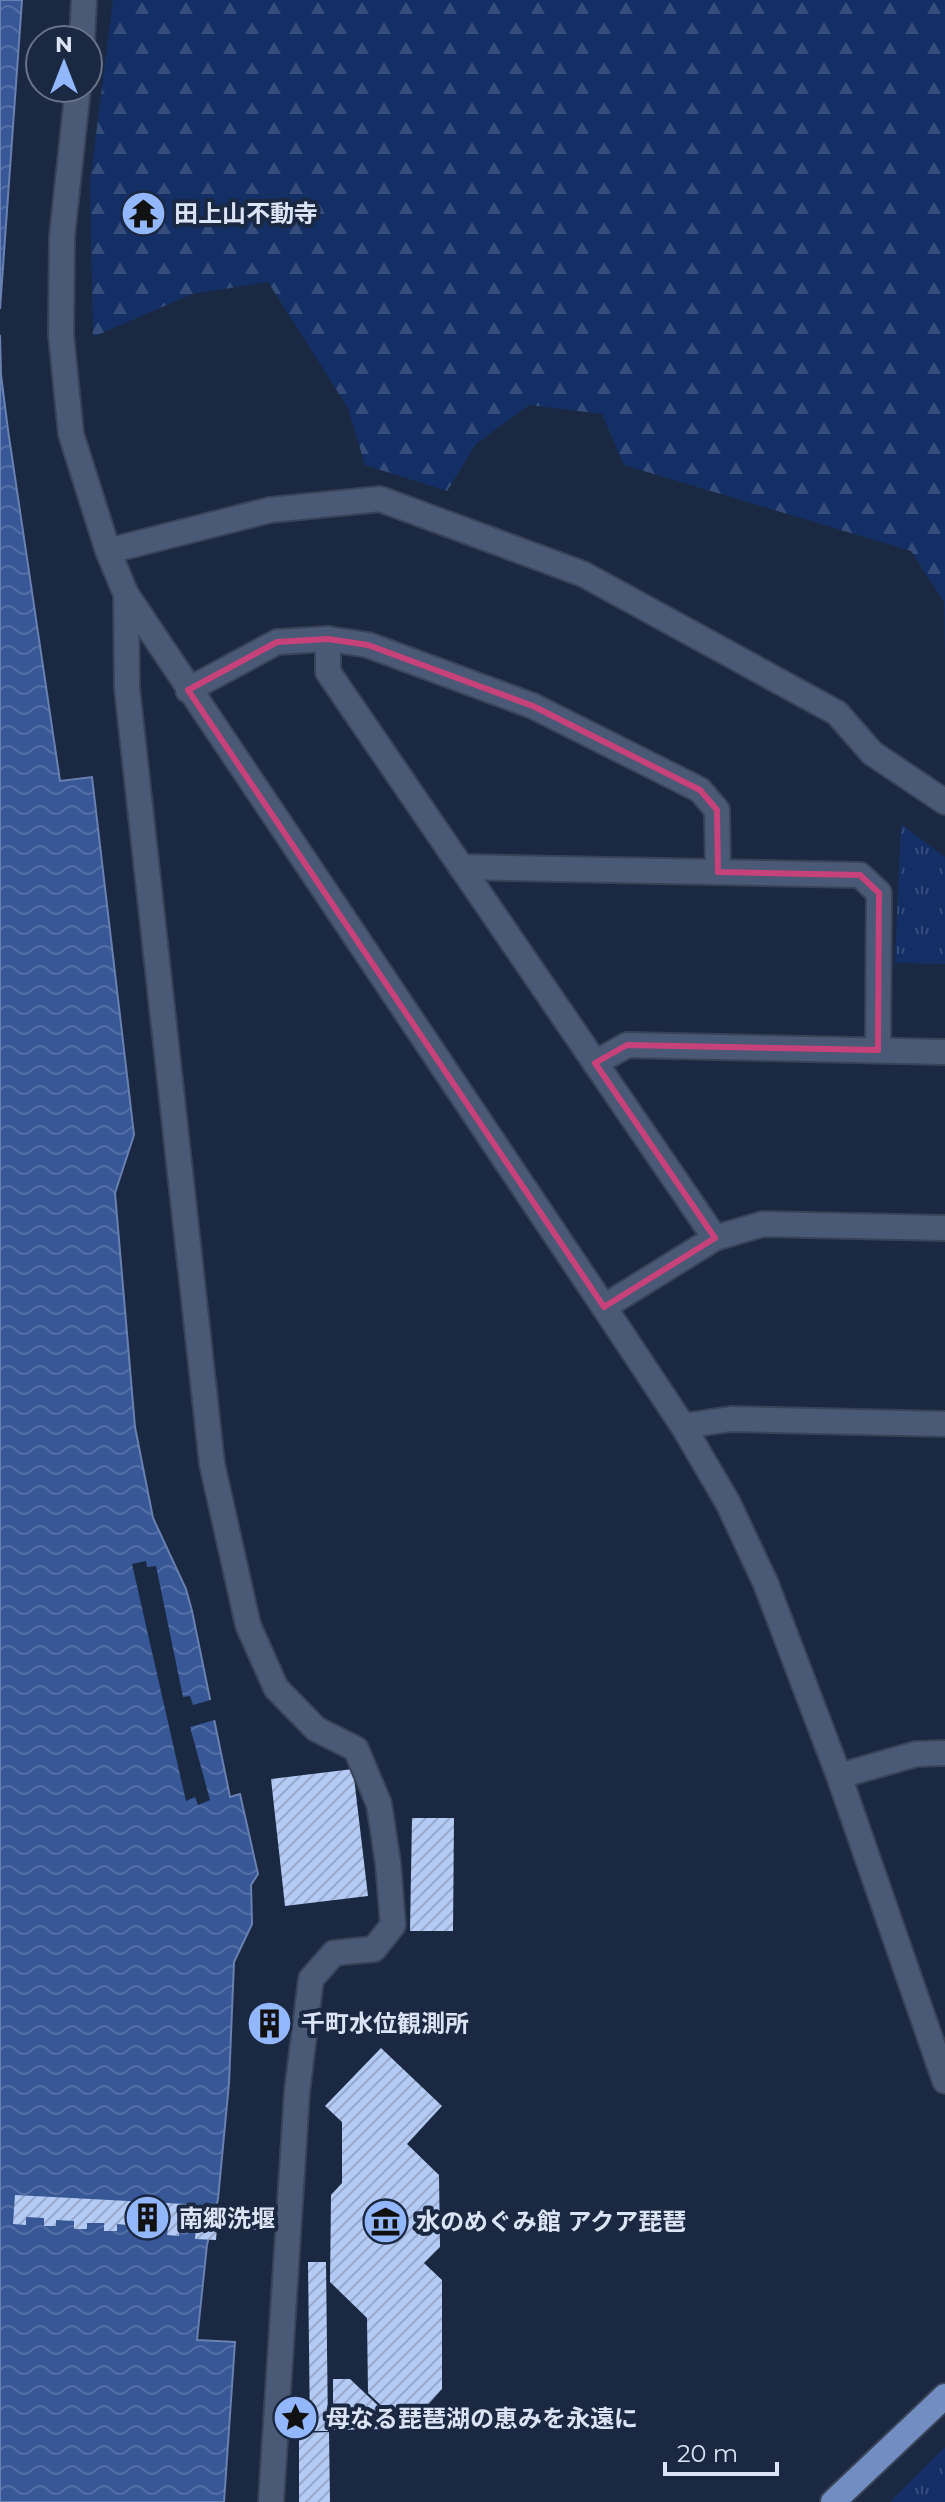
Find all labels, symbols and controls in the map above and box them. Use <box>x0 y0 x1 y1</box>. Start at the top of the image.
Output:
north arrow <box>24 24 104 104</box>
text: N <box>55 31 73 58</box>
temple icon: 田上山不動寺 <box>119 189 167 237</box>
place label: 田上山不動寺 <box>174 199 318 228</box>
building icon: 千町水位観測所 <box>246 1999 294 2047</box>
place label: 千町水位観測所 <box>301 2009 469 2038</box>
building icon: 南郷洗堰 <box>124 2194 172 2242</box>
museum icon: 水のめぐみ館 アクア琵琶 <box>361 2197 409 2245</box>
place label: 南郷洗堰 <box>179 2204 275 2233</box>
place label: 水のめぐみ館 アクア琵琶 <box>416 2207 686 2236</box>
place icon: 母なる琵琶湖の恵みを永遠に <box>271 2394 319 2442</box>
place label: 母なる琵琶湖の恵みを永遠に <box>326 2404 638 2433</box>
scale bar <box>665 2426 777 2476</box>
text: 20 m <box>677 2439 738 2468</box>

